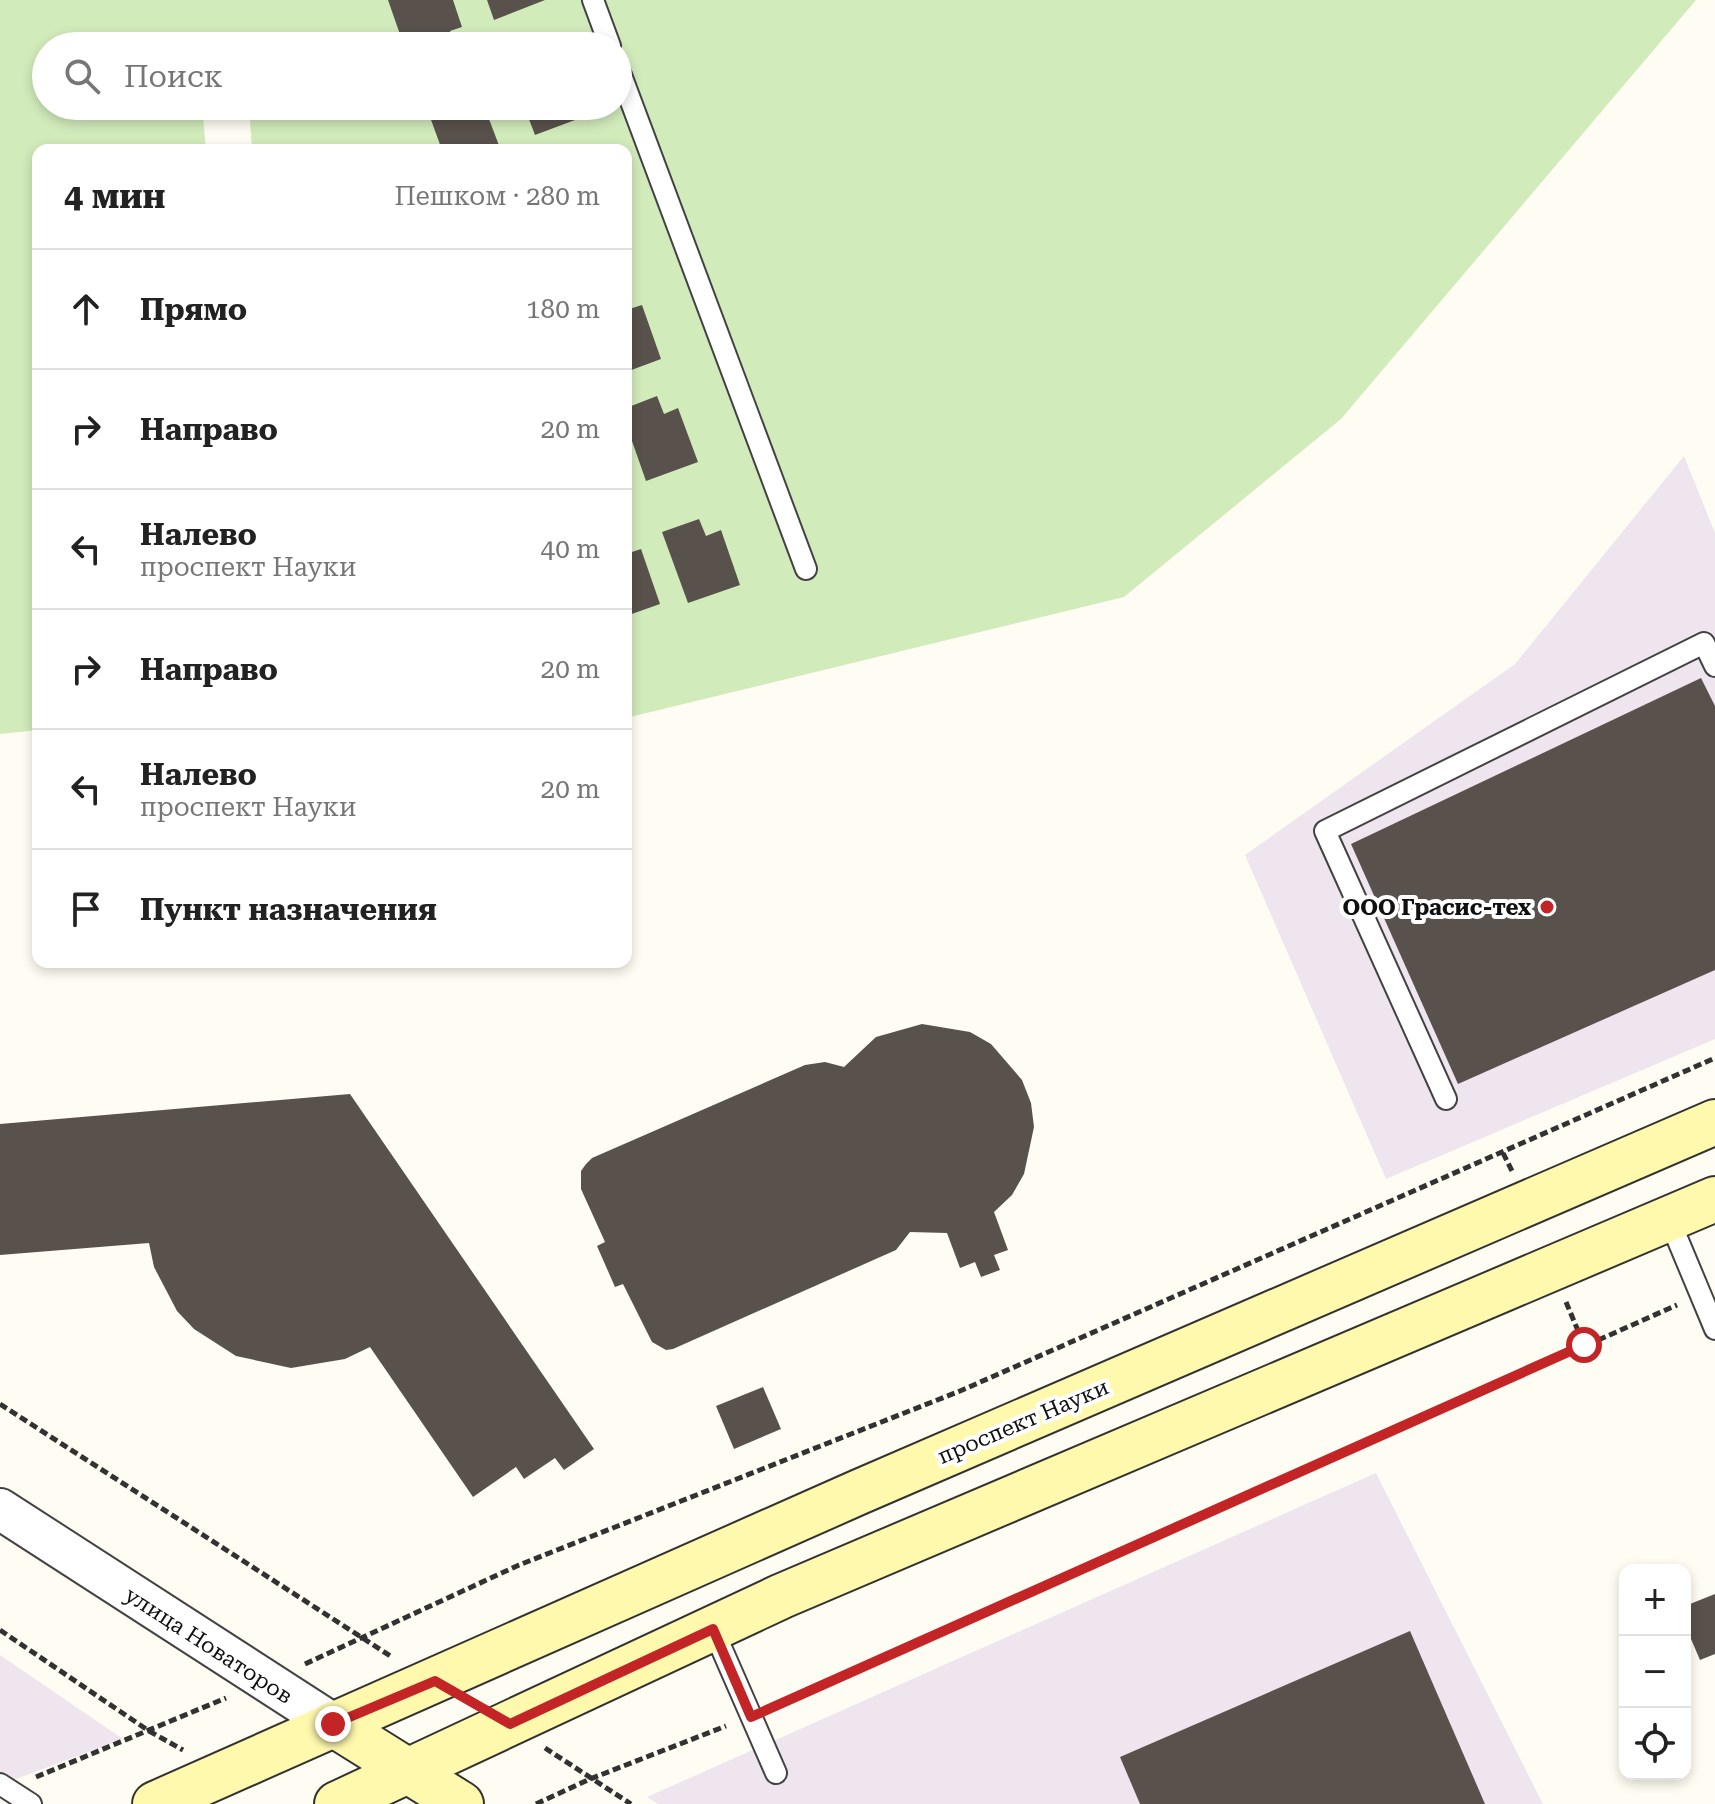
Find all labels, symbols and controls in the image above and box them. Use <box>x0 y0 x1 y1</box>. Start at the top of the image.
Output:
search box <box>32 32 632 120</box>
icon: search <box>60 54 104 98</box>
text: Поиск <box>124 59 223 94</box>
text: 4 мин <box>64 176 166 216</box>
text: Пешком · 280 m <box>394 181 600 211</box>
icon: ahead <box>64 287 108 331</box>
text: Прямо <box>140 292 247 327</box>
text: 180 m <box>526 294 600 324</box>
icon: right <box>64 407 108 451</box>
text: Направо <box>140 412 278 447</box>
text: 20 m <box>541 414 600 444</box>
text: Налево <box>140 517 257 552</box>
icon: left <box>64 527 108 571</box>
text: 40 m <box>541 534 600 564</box>
text: проспект Науки <box>140 552 356 582</box>
icon: right <box>64 647 108 691</box>
text: Направо <box>140 652 278 687</box>
text: 20 m <box>541 654 600 684</box>
text: Налево <box>140 757 257 792</box>
icon: left <box>64 767 108 811</box>
text: 20 m <box>541 774 600 804</box>
text: проспект Науки <box>140 792 356 822</box>
icon: arrive <box>64 887 108 931</box>
text: Пункт назначения <box>140 892 437 927</box>
place label: ООО Грасис-тех <box>1342 895 1531 920</box>
marker: ООО Грасис-тех <box>1538 898 1556 916</box>
route start <box>1566 1327 1602 1363</box>
street label: проспект Науки <box>934 1374 1112 1469</box>
map controls <box>1619 1564 1691 1780</box>
button: + <box>1619 1564 1691 1636</box>
street label: улица Новаторов <box>120 1582 297 1709</box>
button: − <box>1619 1636 1691 1708</box>
route end <box>315 1706 351 1742</box>
button: locate <box>1619 1708 1691 1780</box>

